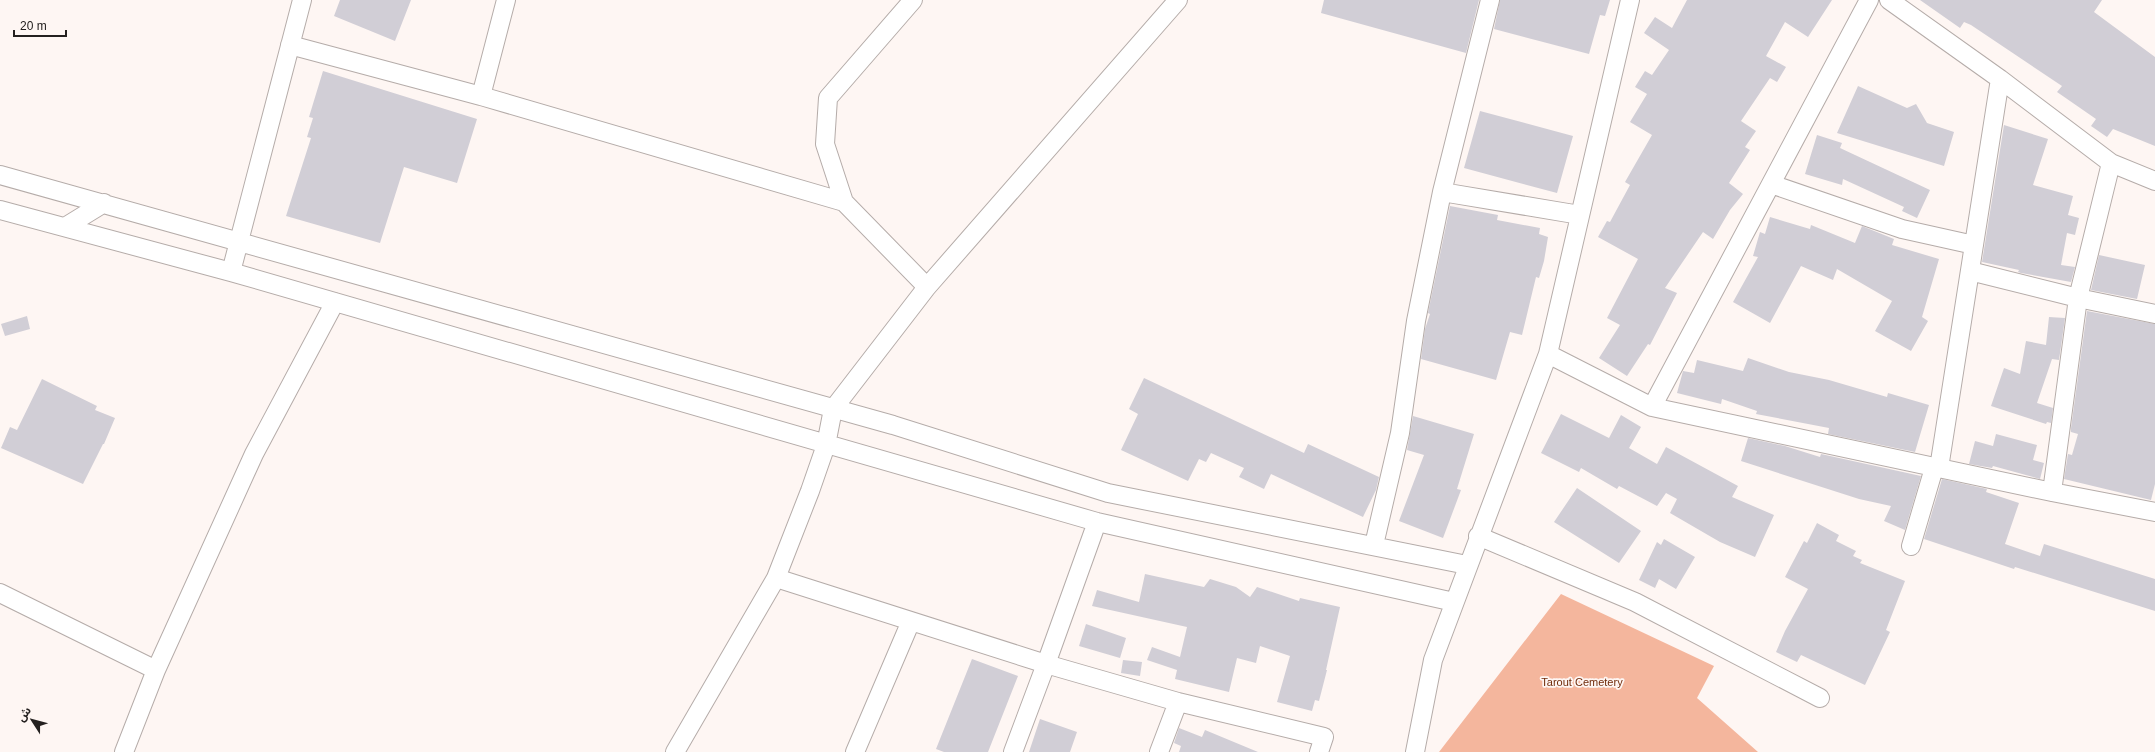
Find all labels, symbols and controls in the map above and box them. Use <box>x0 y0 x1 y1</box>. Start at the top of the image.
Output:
scale bar <box>14 12 66 38</box>
text: 20 m <box>20 19 47 33</box>
park label: Tarout Cemetery <box>1541 676 1623 688</box>
north arrow <box>12 700 52 740</box>
text: ش <box>15 704 34 724</box>

